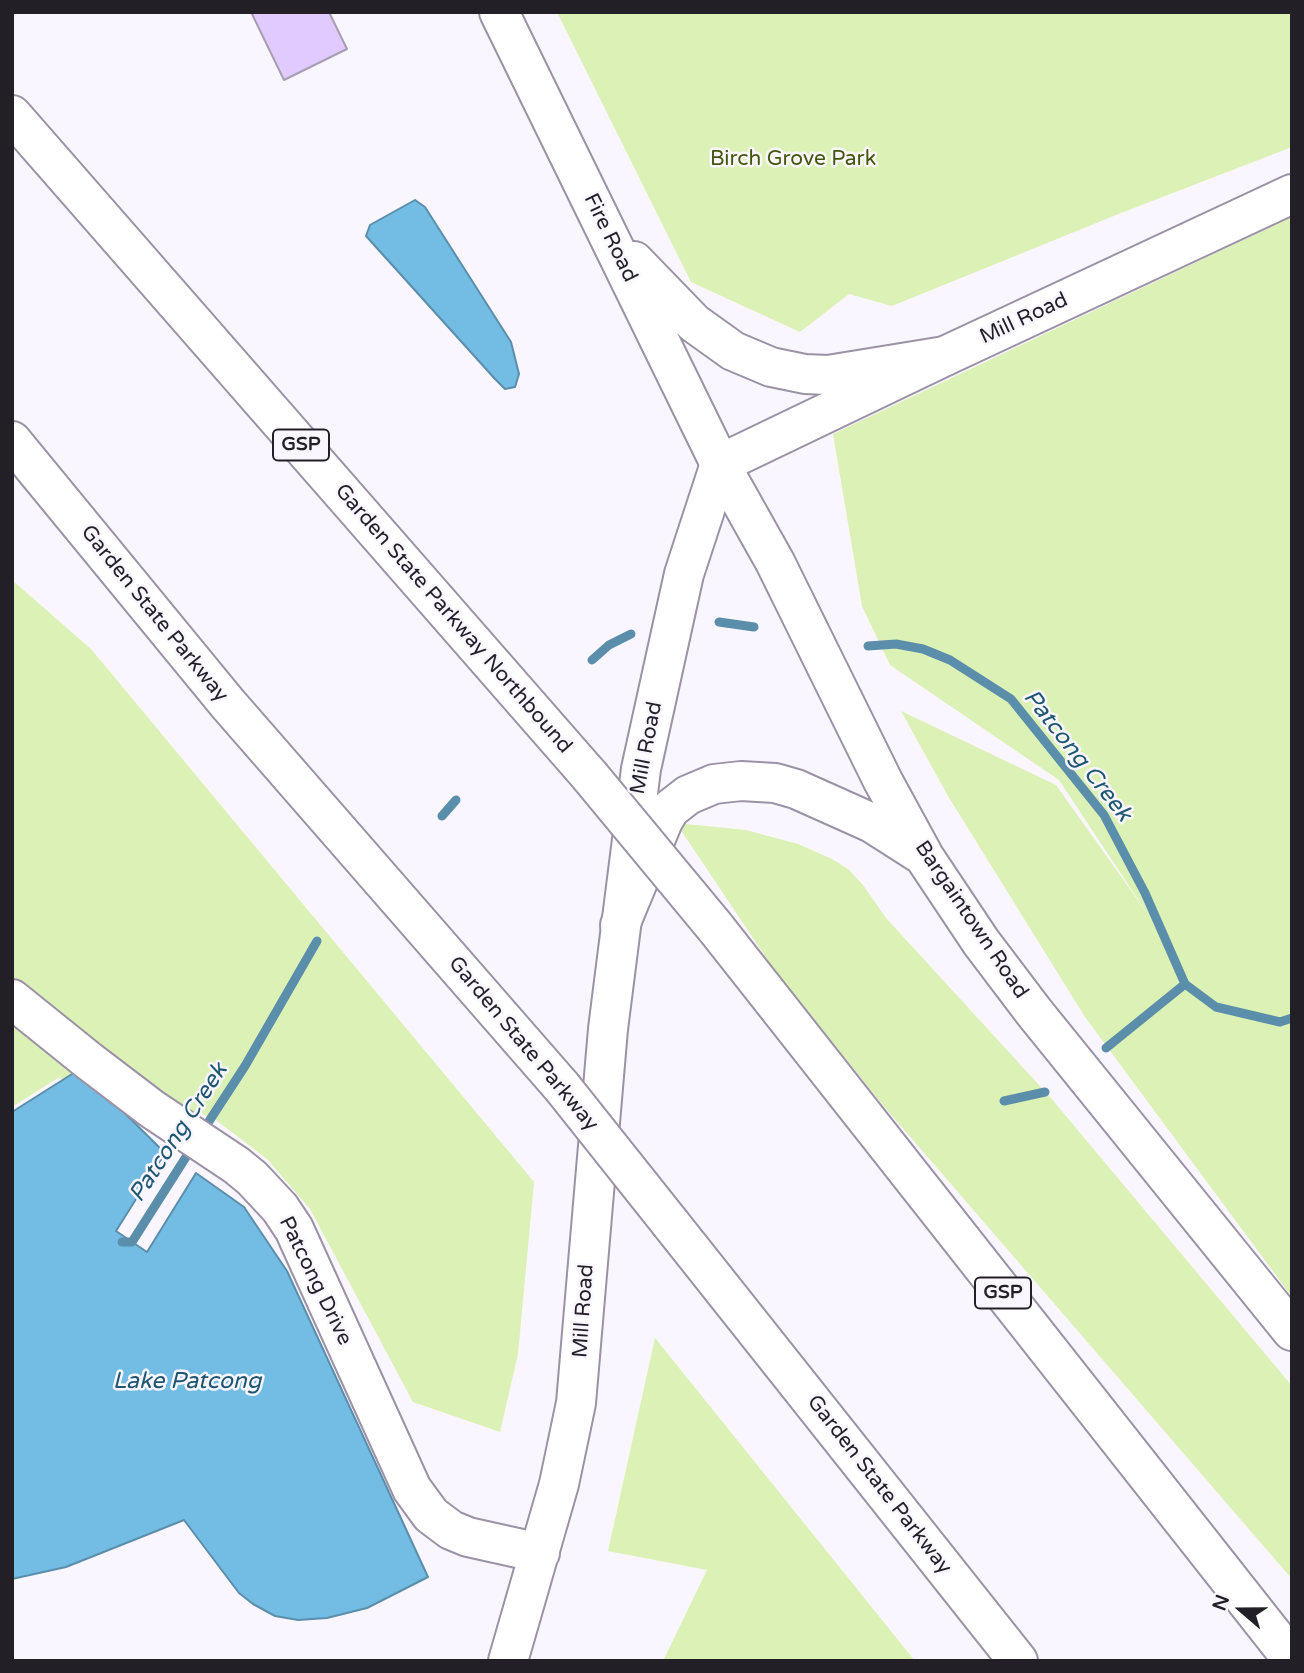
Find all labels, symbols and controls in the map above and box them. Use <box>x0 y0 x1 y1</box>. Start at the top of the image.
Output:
park label: Birch Grove Park <box>710 146 876 172</box>
street label: Fire Road <box>578 190 642 286</box>
street label: Mill Road <box>976 288 1072 350</box>
road number: GSP <box>273 430 329 460</box>
street label: Garden State Parkway Northbound <box>329 479 577 759</box>
street label: Garden State Parkway <box>75 520 233 708</box>
water label: Patcong Creek <box>1017 685 1137 827</box>
street label: Mill Road <box>626 699 668 797</box>
street label: Bargaintown Road <box>909 836 1033 1004</box>
street label: Garden State Parkway <box>443 952 603 1136</box>
water label: Patcong Creek <box>124 1059 234 1207</box>
street label: Patcong Drive <box>273 1213 357 1349</box>
street label: Mill Road <box>568 1263 600 1359</box>
road number: GSP <box>975 1278 1031 1308</box>
water label: Lake Patcong <box>113 1368 261 1396</box>
street label: Garden State Parkway <box>801 1390 957 1580</box>
north arrow <box>1206 1575 1276 1645</box>
text: N <box>1208 1592 1234 1614</box>

